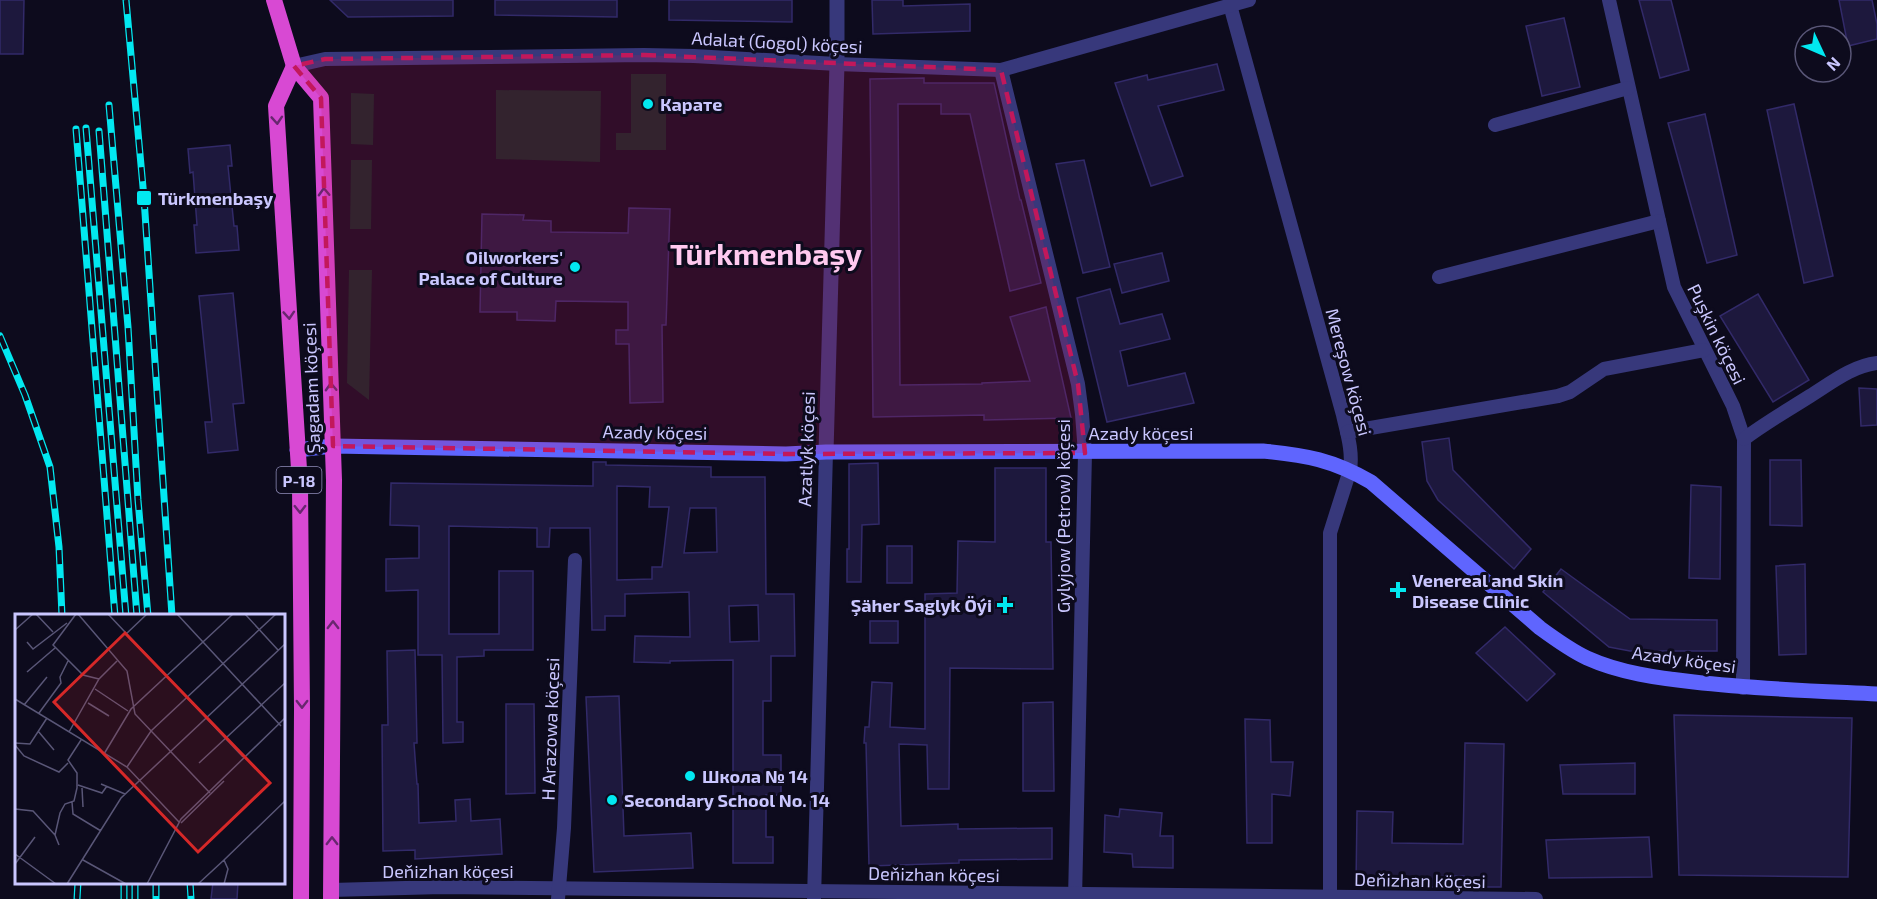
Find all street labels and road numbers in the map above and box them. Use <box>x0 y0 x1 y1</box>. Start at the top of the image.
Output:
street label: Adalat (Gogol) köçesi <box>691 27 863 58</box>
street label: Puşkin köçesi <box>1682 280 1751 388</box>
street label: Mereşow köçesi <box>1320 306 1377 438</box>
street label: Şagadam köçesi <box>298 322 325 454</box>
street label: Azatlyk köçesi <box>793 391 820 507</box>
street label: Gylyjow (Petrow) köçesi <box>1052 419 1075 613</box>
street label: Azady köçesi <box>602 420 708 445</box>
street label: Azady köçesi <box>1089 422 1193 445</box>
road number: P-18 <box>276 467 322 493</box>
street label: Azady köçesi <box>1630 641 1737 678</box>
street label: H Arazowa köçesi <box>537 657 564 801</box>
street label: Deňizhan köçesi <box>382 860 514 883</box>
street label: Deňizhan köçesi <box>868 862 1000 887</box>
street label: Deňizhan köçesi <box>1354 868 1486 893</box>

